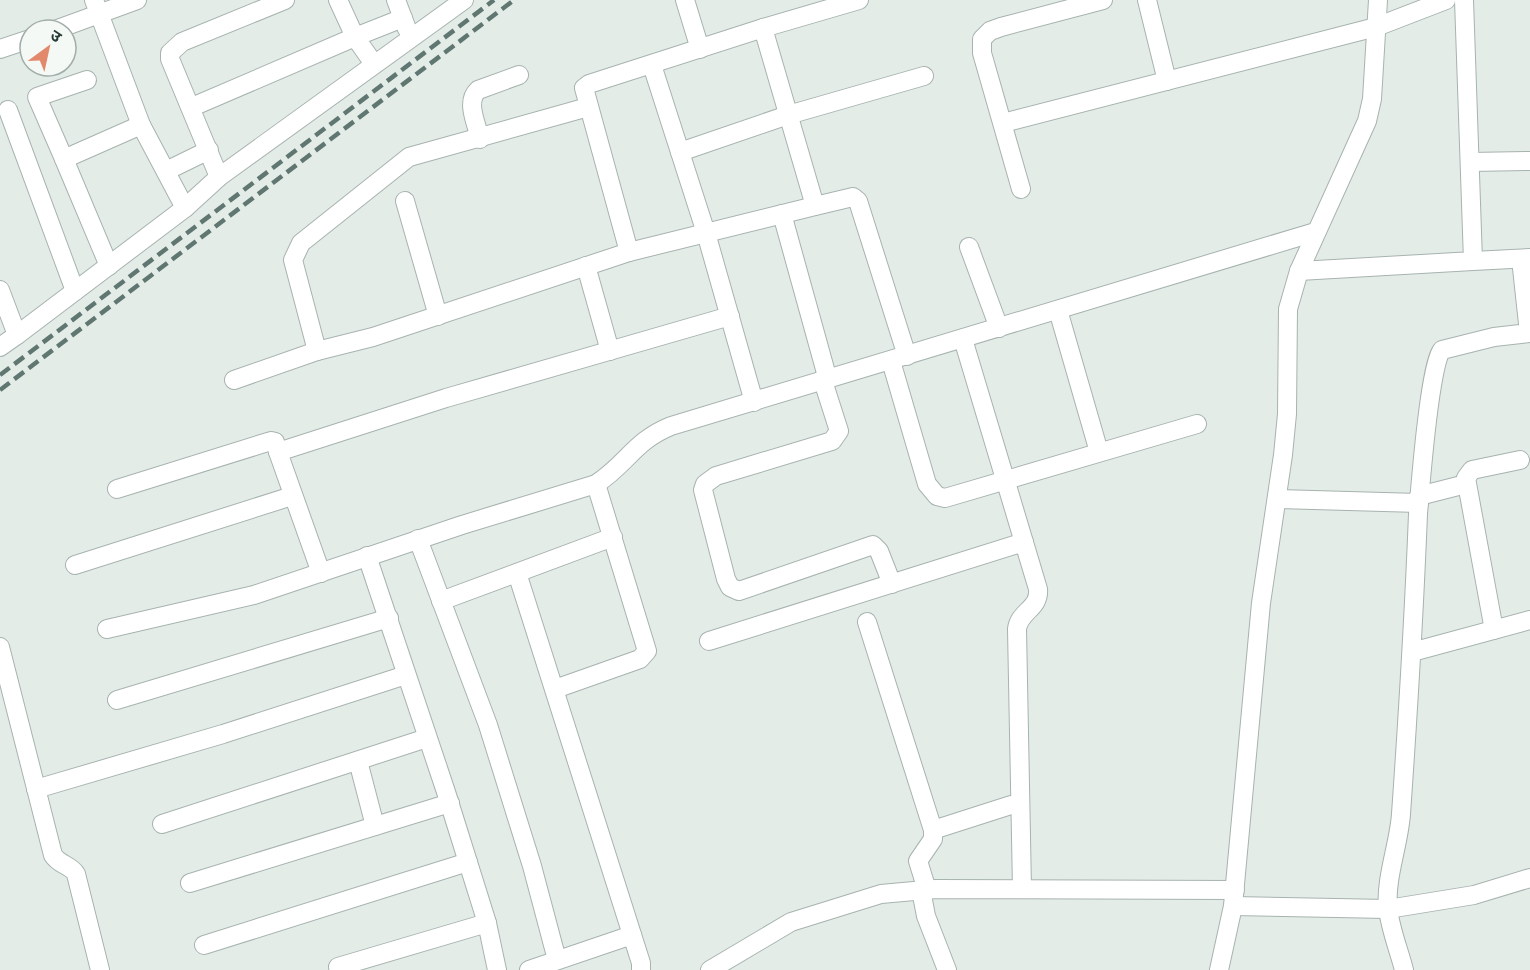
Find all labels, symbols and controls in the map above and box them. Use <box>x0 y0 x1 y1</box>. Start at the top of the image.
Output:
north arrow <box>18 18 78 78</box>
text: उ <box>47 26 65 46</box>

